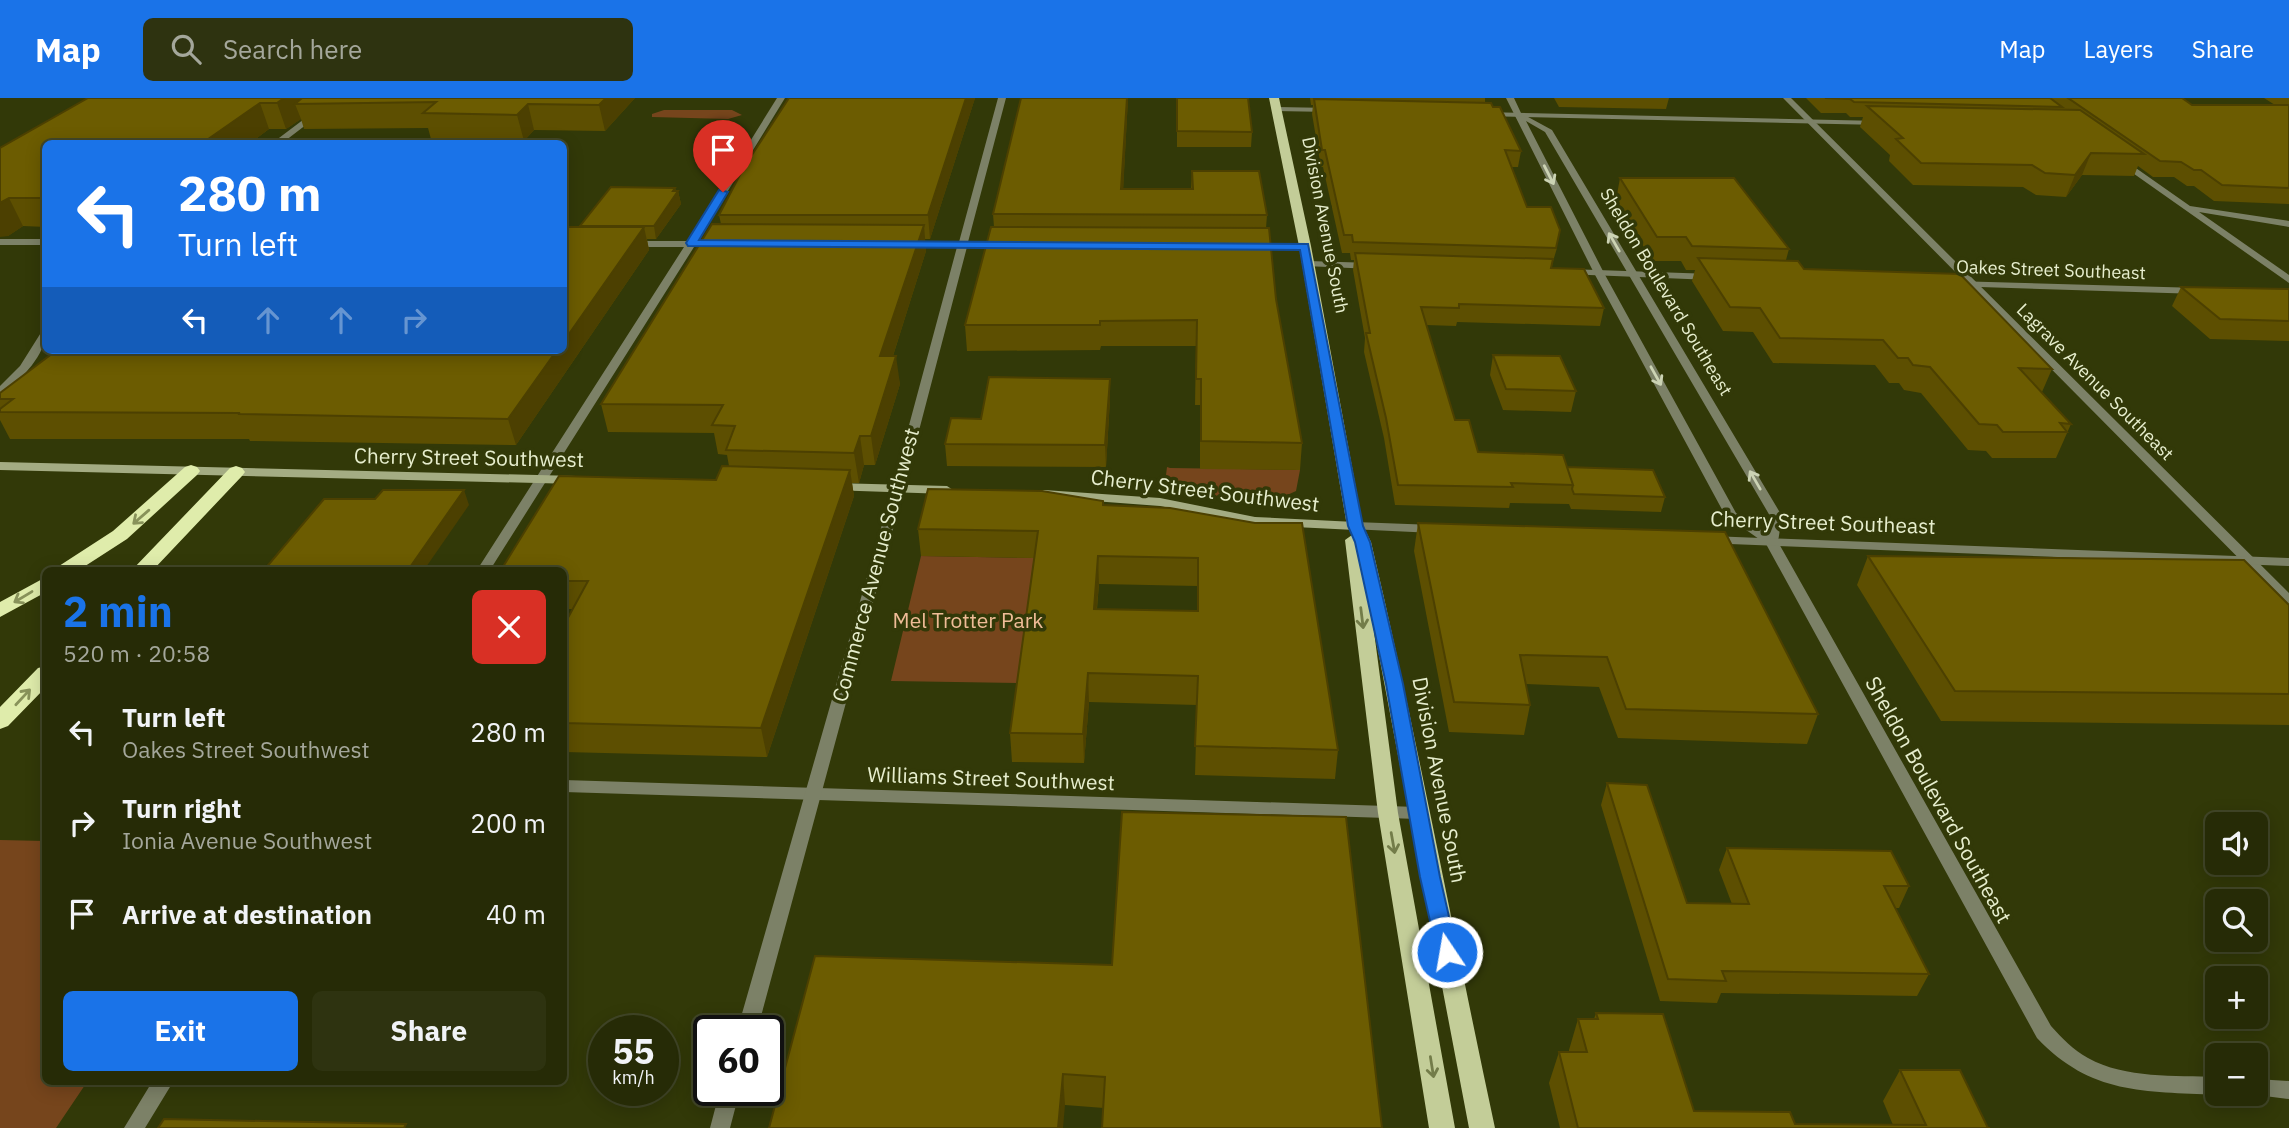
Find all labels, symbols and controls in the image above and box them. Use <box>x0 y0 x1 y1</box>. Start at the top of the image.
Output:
search box <box>143 18 633 81</box>
text: Map <box>35 28 101 71</box>
icon: search <box>167 30 205 68</box>
text: Search here <box>223 32 362 66</box>
text: Map <box>1999 33 2046 65</box>
text: Layers <box>2084 33 2154 65</box>
text: Share <box>2192 33 2254 65</box>
pin <box>693 120 753 192</box>
icon: arrive <box>704 131 742 169</box>
street label: Division Avenue South <box>1297 135 1354 315</box>
text: 280 m <box>178 161 322 224</box>
one-way arrow <box>1542 165 1556 185</box>
icon: left <box>63 168 154 259</box>
street label: Sheldon Boulevard Southeast <box>1595 184 1738 400</box>
text: Turn left <box>178 223 298 265</box>
one-way arrow <box>1607 233 1621 253</box>
street label: Oakes Street Southeast <box>1956 255 2146 284</box>
street label: Lagrave Avenue Southeast <box>2012 298 2179 465</box>
icon: left <box>176 301 214 339</box>
icon: ahead <box>249 301 287 339</box>
icon: ahead <box>322 301 360 339</box>
icon: right <box>395 301 433 339</box>
one-way arrow <box>1649 366 1663 386</box>
street label: Commerce Avenue Southwest <box>825 425 925 705</box>
street label: Cherry Street Southwest <box>354 441 584 473</box>
street label: Cherry Street Southwest <box>1089 462 1321 518</box>
one-way arrow <box>1748 471 1762 491</box>
street label: Cherry Street Southeast <box>1710 504 1936 540</box>
one-way arrow <box>132 509 150 525</box>
text: 2 min <box>63 584 173 639</box>
one-way arrow <box>13 590 33 604</box>
button: close <box>472 590 546 664</box>
park label: Mel Trotter Park <box>893 606 1043 634</box>
one-way arrow <box>1355 606 1368 629</box>
text: 520 m · 20:58 <box>63 638 210 668</box>
street label: Sheldon Boulevard Southeast <box>1859 671 2019 928</box>
street label: Division Avenue South <box>1406 674 1474 885</box>
one-way arrow <box>14 689 31 706</box>
text: Turn left <box>122 700 225 734</box>
icon: left <box>63 713 101 751</box>
text: 280 m <box>470 715 546 749</box>
text: Oakes Street Southwest <box>122 734 370 764</box>
street label: Williams Street Southwest <box>867 760 1115 796</box>
text: Turn right <box>122 791 241 825</box>
icon: right <box>63 804 101 842</box>
text: 200 m <box>470 806 546 840</box>
map controls <box>2205 812 2268 1106</box>
button: sound <box>2205 812 2268 875</box>
text: Ionia Avenue Southwest <box>122 825 372 855</box>
one-way arrow <box>1387 831 1401 854</box>
button: search <box>2205 889 2268 952</box>
icon: arrive <box>63 895 101 933</box>
text: Arrive at destination <box>122 897 372 931</box>
text: 40 m <box>486 897 546 931</box>
position arrow <box>1410 915 1484 989</box>
button: + <box>2205 966 2268 1029</box>
button: Exit <box>63 991 298 1071</box>
button: Share <box>312 991 546 1071</box>
speed limit sign: 60 <box>693 1015 784 1106</box>
text: 55 <box>612 1028 655 1074</box>
button: − <box>2205 1043 2268 1106</box>
one-way arrow <box>1426 1056 1439 1078</box>
text: km/h <box>612 1066 655 1089</box>

